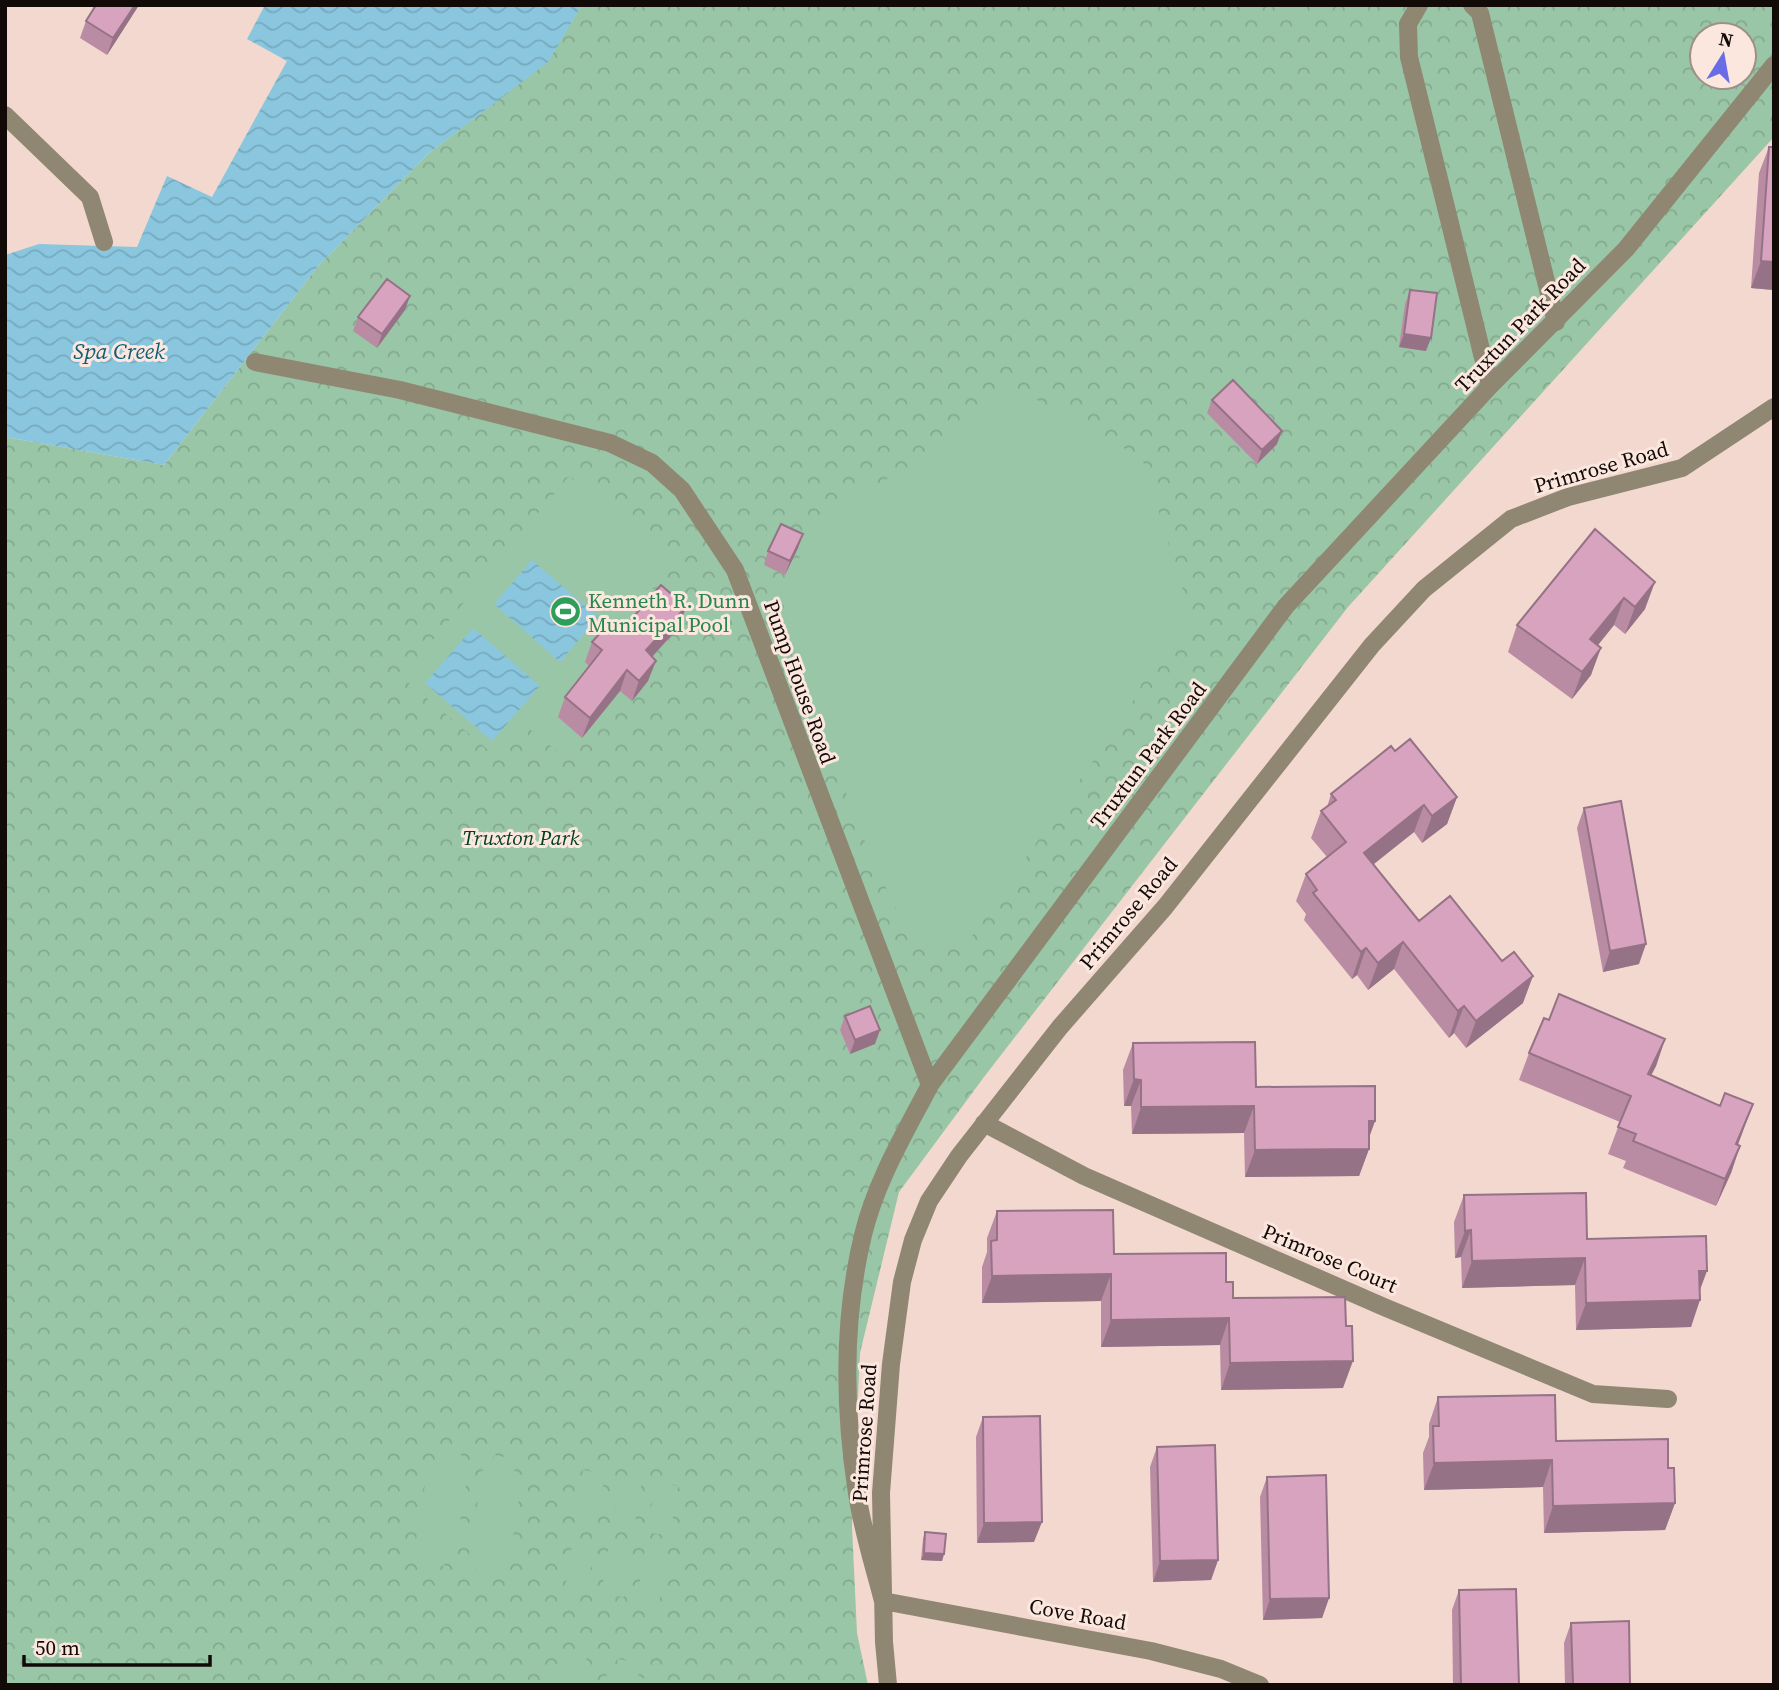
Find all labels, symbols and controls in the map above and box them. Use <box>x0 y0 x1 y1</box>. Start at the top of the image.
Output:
north arrow <box>1688 21 1758 91</box>
text: N <box>1717 25 1736 53</box>
street label: Truxtun Park Road <box>1448 251 1592 399</box>
water label: Spa Creek <box>73 335 165 367</box>
street label: Primrose Road <box>1530 434 1672 500</box>
place label: Kenneth R. Dunn Municipal Pool <box>588 586 751 639</box>
sports icon: Kenneth R. Dunn Municipal Pool <box>548 595 582 629</box>
street label: Pump House Road <box>757 596 843 768</box>
street label: Truxtun Park Road <box>1083 676 1213 834</box>
park label: Truxton Park <box>463 823 580 852</box>
street label: Primrose Road <box>1072 850 1184 975</box>
street label: Primrose Court <box>1258 1217 1402 1300</box>
street label: Primrose Road <box>845 1363 883 1503</box>
street label: Cove Road <box>1027 1591 1129 1637</box>
scale bar <box>24 1624 210 1668</box>
text: 50 m <box>35 1633 80 1662</box>

